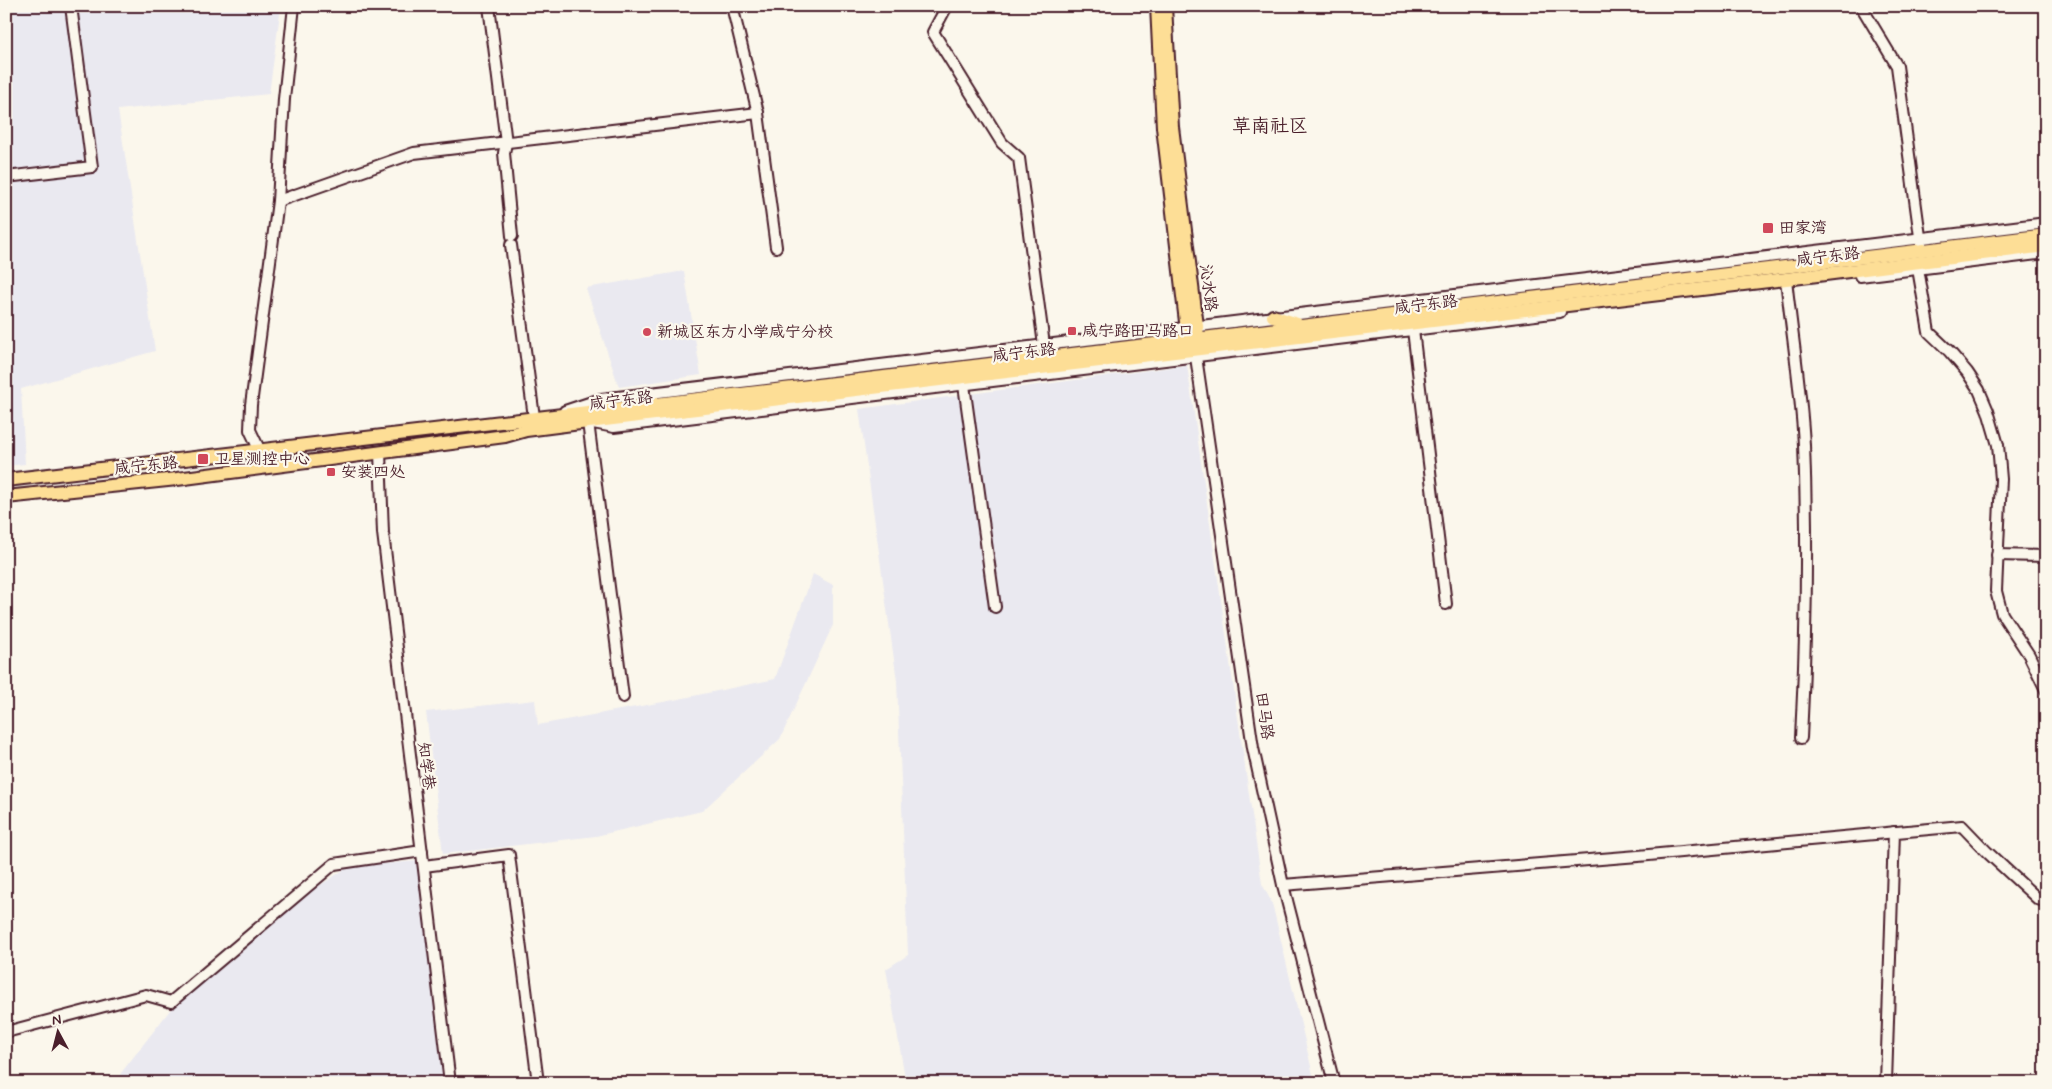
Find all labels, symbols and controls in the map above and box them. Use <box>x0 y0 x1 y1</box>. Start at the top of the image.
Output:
district label: 草南社区 <box>1232 114 1308 139</box>
place label: 田家湾 <box>1779 218 1827 239</box>
marker: 田家湾 <box>1761 221 1775 235</box>
street label: 咸宁东路 <box>1795 243 1861 271</box>
street label: 沁水路 <box>1195 263 1221 313</box>
street label: 咸宁东路 <box>1393 291 1459 319</box>
place label: 咸宁路田马路口 <box>1082 321 1194 342</box>
place label: 新城区东方小学咸宁分校 <box>657 322 833 343</box>
marker: 咸宁路田马路口 <box>1066 325 1078 337</box>
marker: 新城区东方小学咸宁分校 <box>641 326 653 338</box>
street label: 咸宁东路 <box>991 339 1057 367</box>
street label: 咸宁东路 <box>588 387 654 415</box>
place label: 卫星测控中心 <box>214 449 310 470</box>
street label: 咸宁东路 <box>113 452 179 480</box>
marker: 卫星测控中心 <box>196 452 210 466</box>
place label: 安装四处 <box>341 462 406 483</box>
marker: 安装四处 <box>325 466 337 478</box>
street label: 田马路 <box>1250 691 1278 741</box>
street label: 知学巷 <box>413 741 439 791</box>
north arrow <box>32 1006 82 1056</box>
text: N <box>51 1011 62 1030</box>

